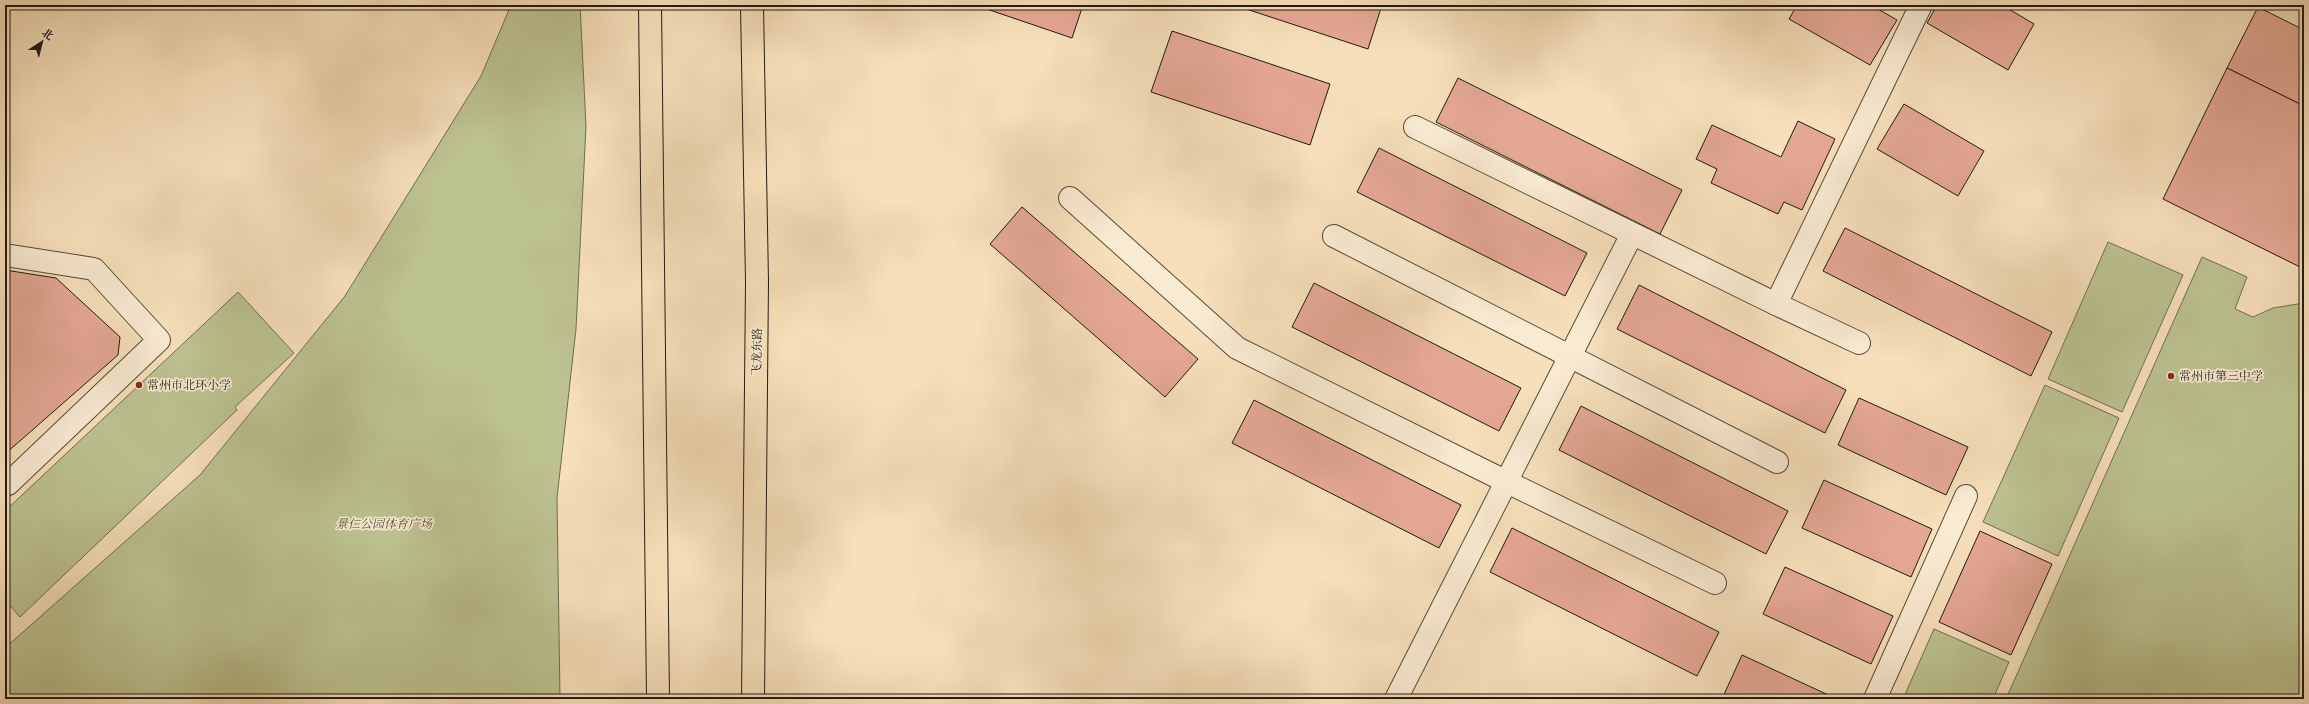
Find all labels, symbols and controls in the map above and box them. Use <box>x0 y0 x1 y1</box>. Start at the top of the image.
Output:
north arrow <box>22 22 62 62</box>
text: 北 <box>39 26 56 43</box>
street label: 飞龙东路 <box>750 328 764 376</box>
place label: 常州市第三中学 <box>2179 369 2263 383</box>
marker: 常州市第三中学 <box>2166 371 2176 381</box>
place label: 常州市北环小学 <box>147 378 231 392</box>
marker: 常州市北环小学 <box>134 380 144 390</box>
park label: 景仁公园体育广场 <box>336 517 433 531</box>

